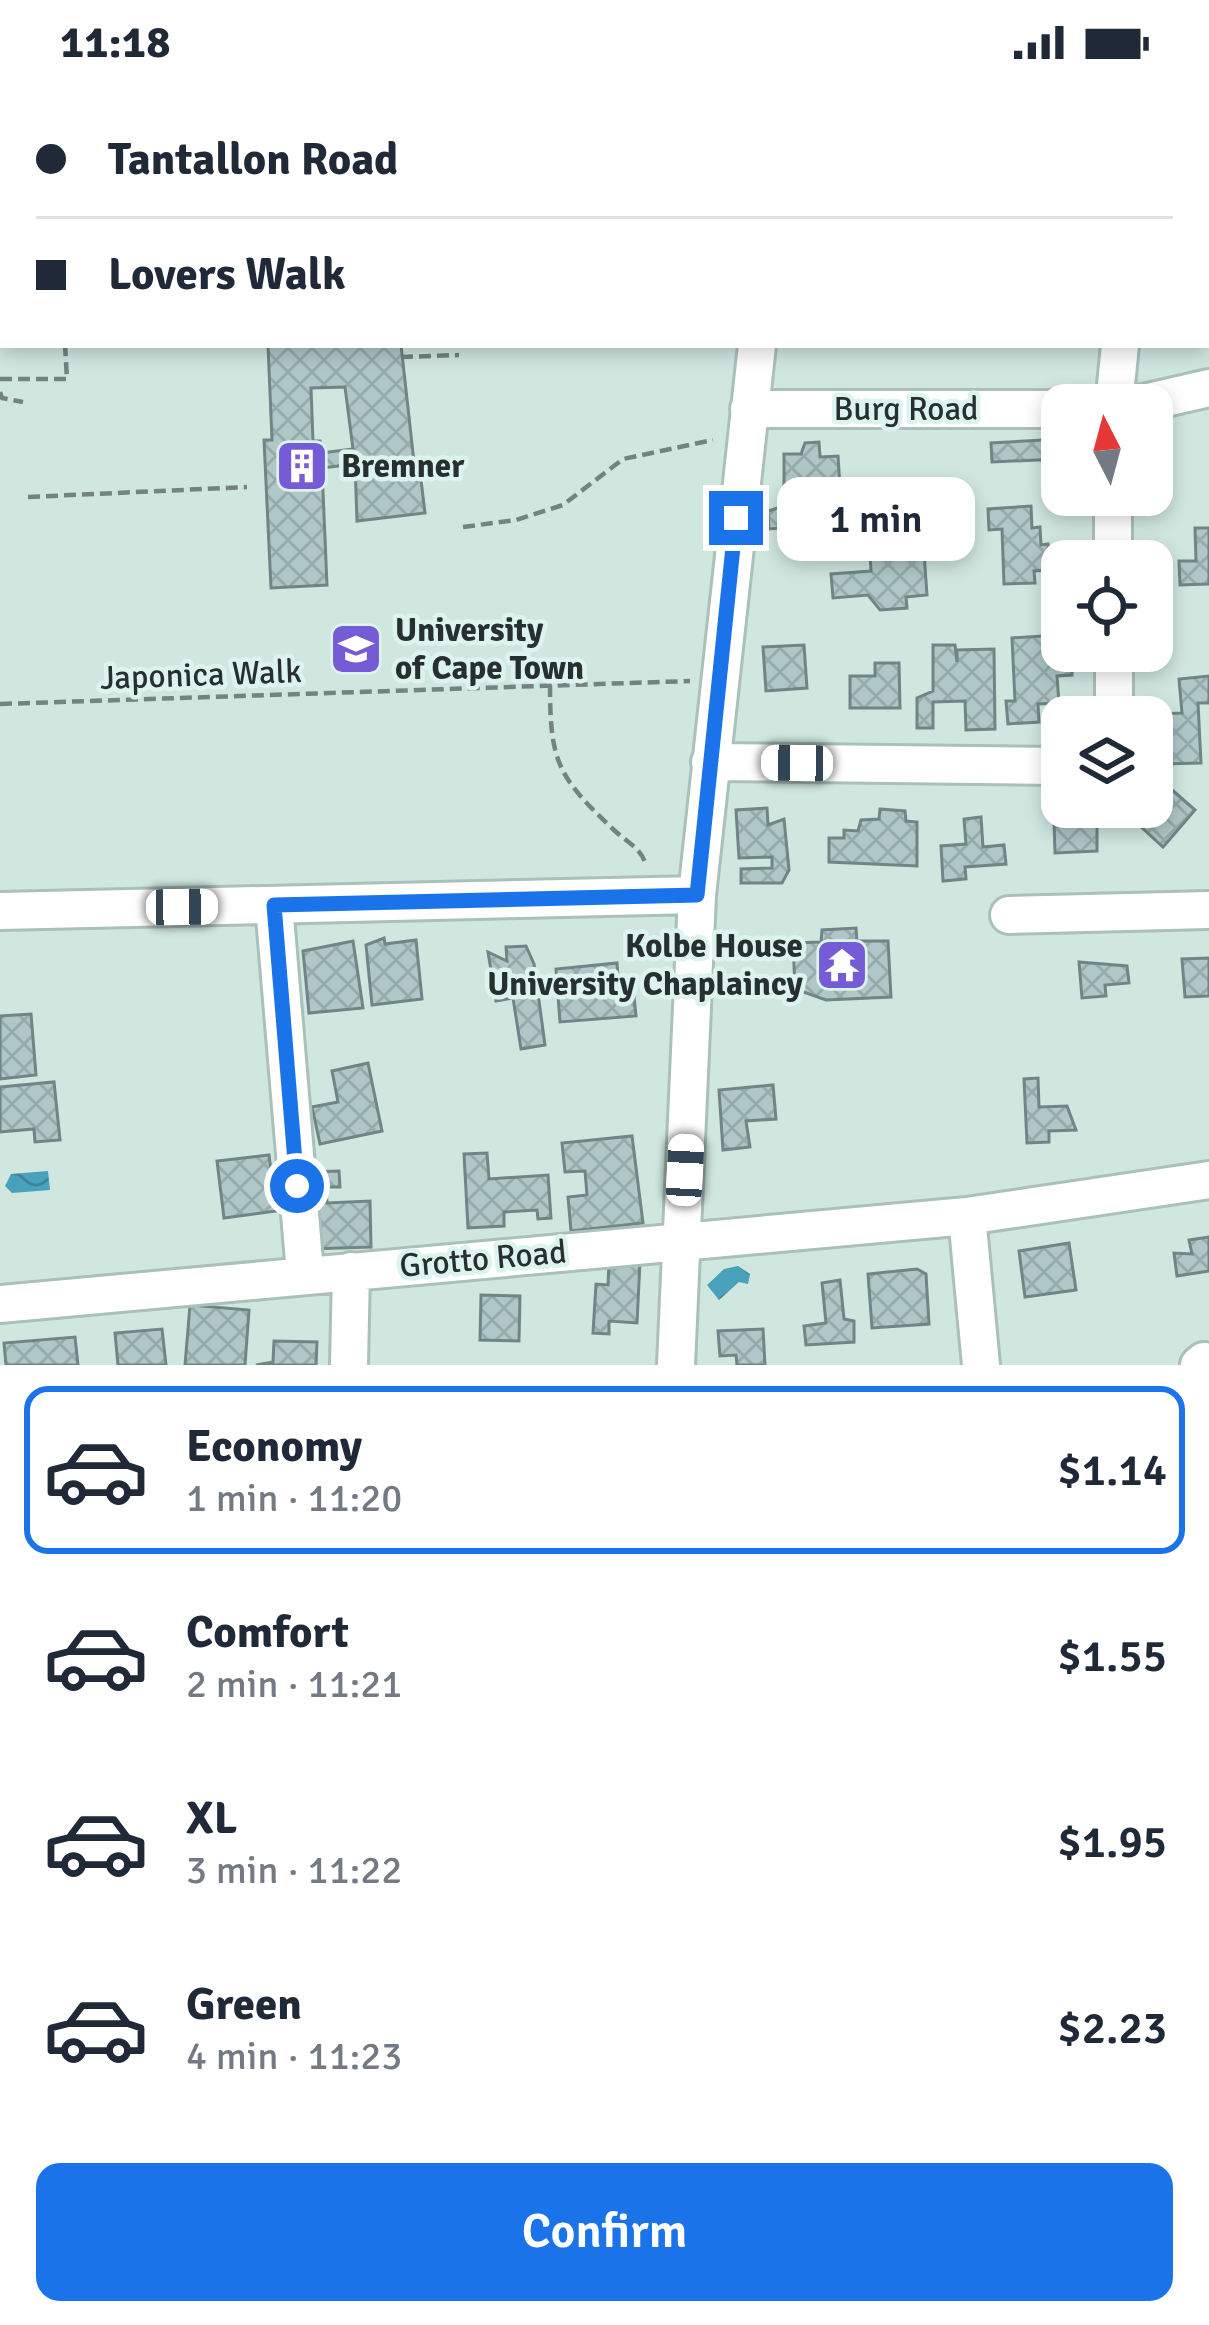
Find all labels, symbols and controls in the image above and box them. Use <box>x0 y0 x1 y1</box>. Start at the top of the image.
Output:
text: 11:18 <box>60 15 170 70</box>
text: Tantallon Road <box>108 132 398 187</box>
text: Lovers Walk <box>108 247 345 302</box>
north arrow <box>1041 384 1173 516</box>
map controls <box>1041 384 1173 828</box>
street label: Burg Road <box>833 389 979 430</box>
building icon: Bremner <box>274 438 330 494</box>
place label: Bremner <box>341 446 465 487</box>
callout: 1 min <box>778 476 976 560</box>
route end <box>709 491 763 545</box>
text: 1 min <box>829 495 923 543</box>
button: locate <box>1041 540 1173 672</box>
place label: University of Cape Town <box>395 610 584 689</box>
school or university icon: University of Cape Town <box>328 621 384 677</box>
street label: Japonica Walk <box>100 651 302 699</box>
button: layers <box>1041 696 1173 828</box>
car <box>761 744 833 782</box>
car <box>146 888 218 926</box>
place label: Kolbe House University Chaplaincy <box>487 926 804 1005</box>
temple icon: Kolbe House University Chaplaincy <box>814 937 870 993</box>
car <box>665 1133 705 1207</box>
route start <box>270 1159 324 1213</box>
street label: Grotto Road <box>398 1231 568 1287</box>
icon: car <box>42 1416 150 1524</box>
text: Economy <box>186 1419 362 1474</box>
text: $1.14 <box>1057 1443 1167 1498</box>
text: 1 min · 11:20 <box>186 1474 402 1522</box>
icon: car <box>42 1602 150 1710</box>
text: Comfort <box>186 1605 349 1660</box>
text: $1.55 <box>1057 1629 1167 1684</box>
text: 2 min · 11:21 <box>186 1660 402 1708</box>
icon: car <box>42 1788 150 1896</box>
text: XL <box>186 1791 237 1846</box>
text: $1.95 <box>1057 1815 1167 1870</box>
text: 3 min · 11:22 <box>186 1846 402 1894</box>
icon: car <box>42 1974 150 2082</box>
text: Green <box>186 1977 302 2032</box>
text: $2.23 <box>1057 2001 1167 2056</box>
text: 4 min · 11:23 <box>186 2032 402 2080</box>
button: Confirm <box>36 2163 1173 2301</box>

